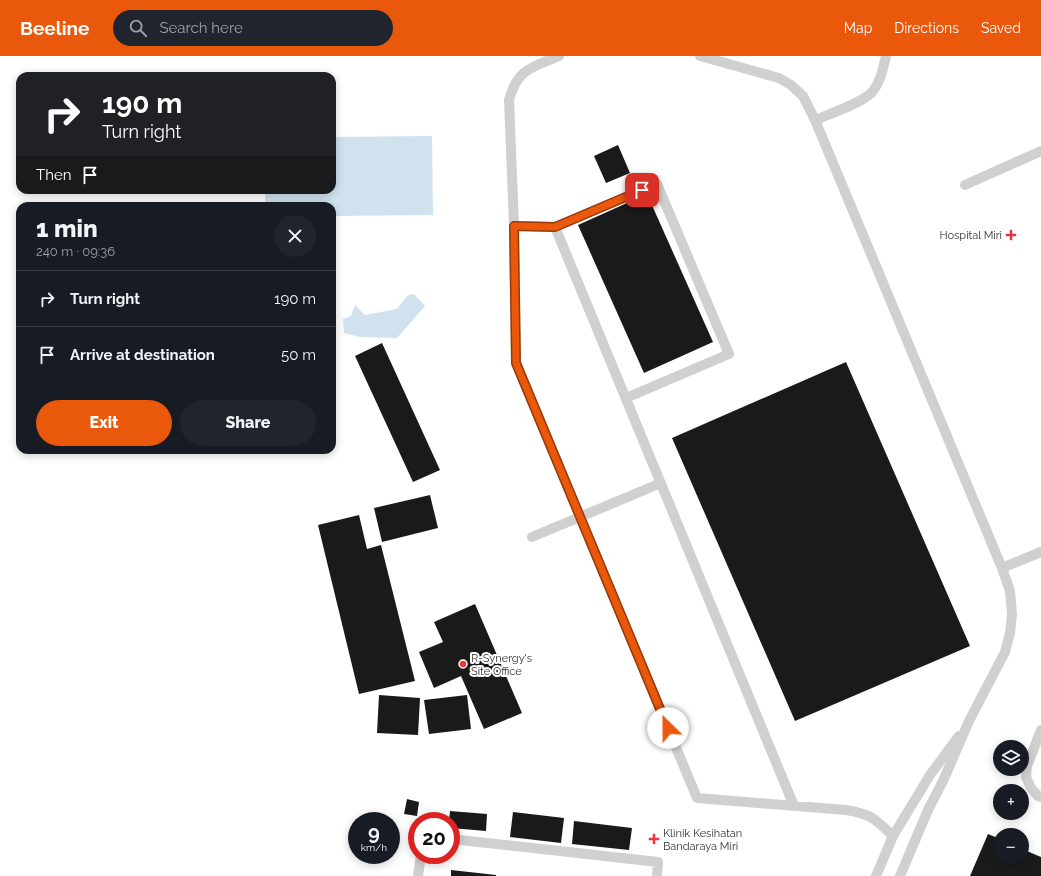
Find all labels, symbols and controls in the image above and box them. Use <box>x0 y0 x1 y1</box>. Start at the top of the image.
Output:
search box <box>113 10 393 46</box>
text: Beeline <box>20 17 89 39</box>
icon: search <box>127 17 149 39</box>
text: Search here <box>159 19 243 37</box>
text: Map <box>844 20 872 36</box>
text: Directions <box>894 20 959 36</box>
text: Saved <box>981 20 1021 36</box>
text: 190 m <box>102 87 182 120</box>
icon: right <box>36 88 88 140</box>
text: Turn right <box>102 121 181 142</box>
icon: arrive <box>79 164 101 186</box>
text: Then <box>36 166 71 184</box>
pin <box>625 173 659 207</box>
icon: arrive <box>631 179 653 201</box>
text: 1 min <box>36 214 98 243</box>
button: close <box>274 215 316 257</box>
place label: Hospital Miri <box>939 229 1002 242</box>
marker: Hospital Miri <box>1005 229 1017 241</box>
text: 240 m · 09:36 <box>36 244 115 259</box>
icon: right <box>36 288 58 310</box>
text: Turn right <box>70 290 140 308</box>
text: 190 m <box>274 290 316 308</box>
icon: arrive <box>36 344 58 366</box>
text: Arrive at destination <box>70 346 215 364</box>
text: 50 m <box>281 346 316 364</box>
button: Exit <box>36 400 172 446</box>
button: Share <box>180 400 316 446</box>
place label: R-Synergy's Site Office <box>471 652 532 678</box>
marker: R-Synergy's Site Office <box>458 659 468 669</box>
position arrow <box>647 707 689 749</box>
map controls <box>993 740 1029 864</box>
button: layers <box>993 740 1029 776</box>
button: + <box>993 784 1029 820</box>
speed limit sign: 20 <box>408 812 460 864</box>
text: 9 <box>368 821 380 845</box>
place label: Klinik Kesihatan Bandaraya Miri <box>663 827 742 853</box>
button: − <box>993 828 1029 864</box>
marker: Klinik Kesihatan Bandaraya Miri <box>648 833 660 845</box>
text: km/h <box>361 842 387 853</box>

